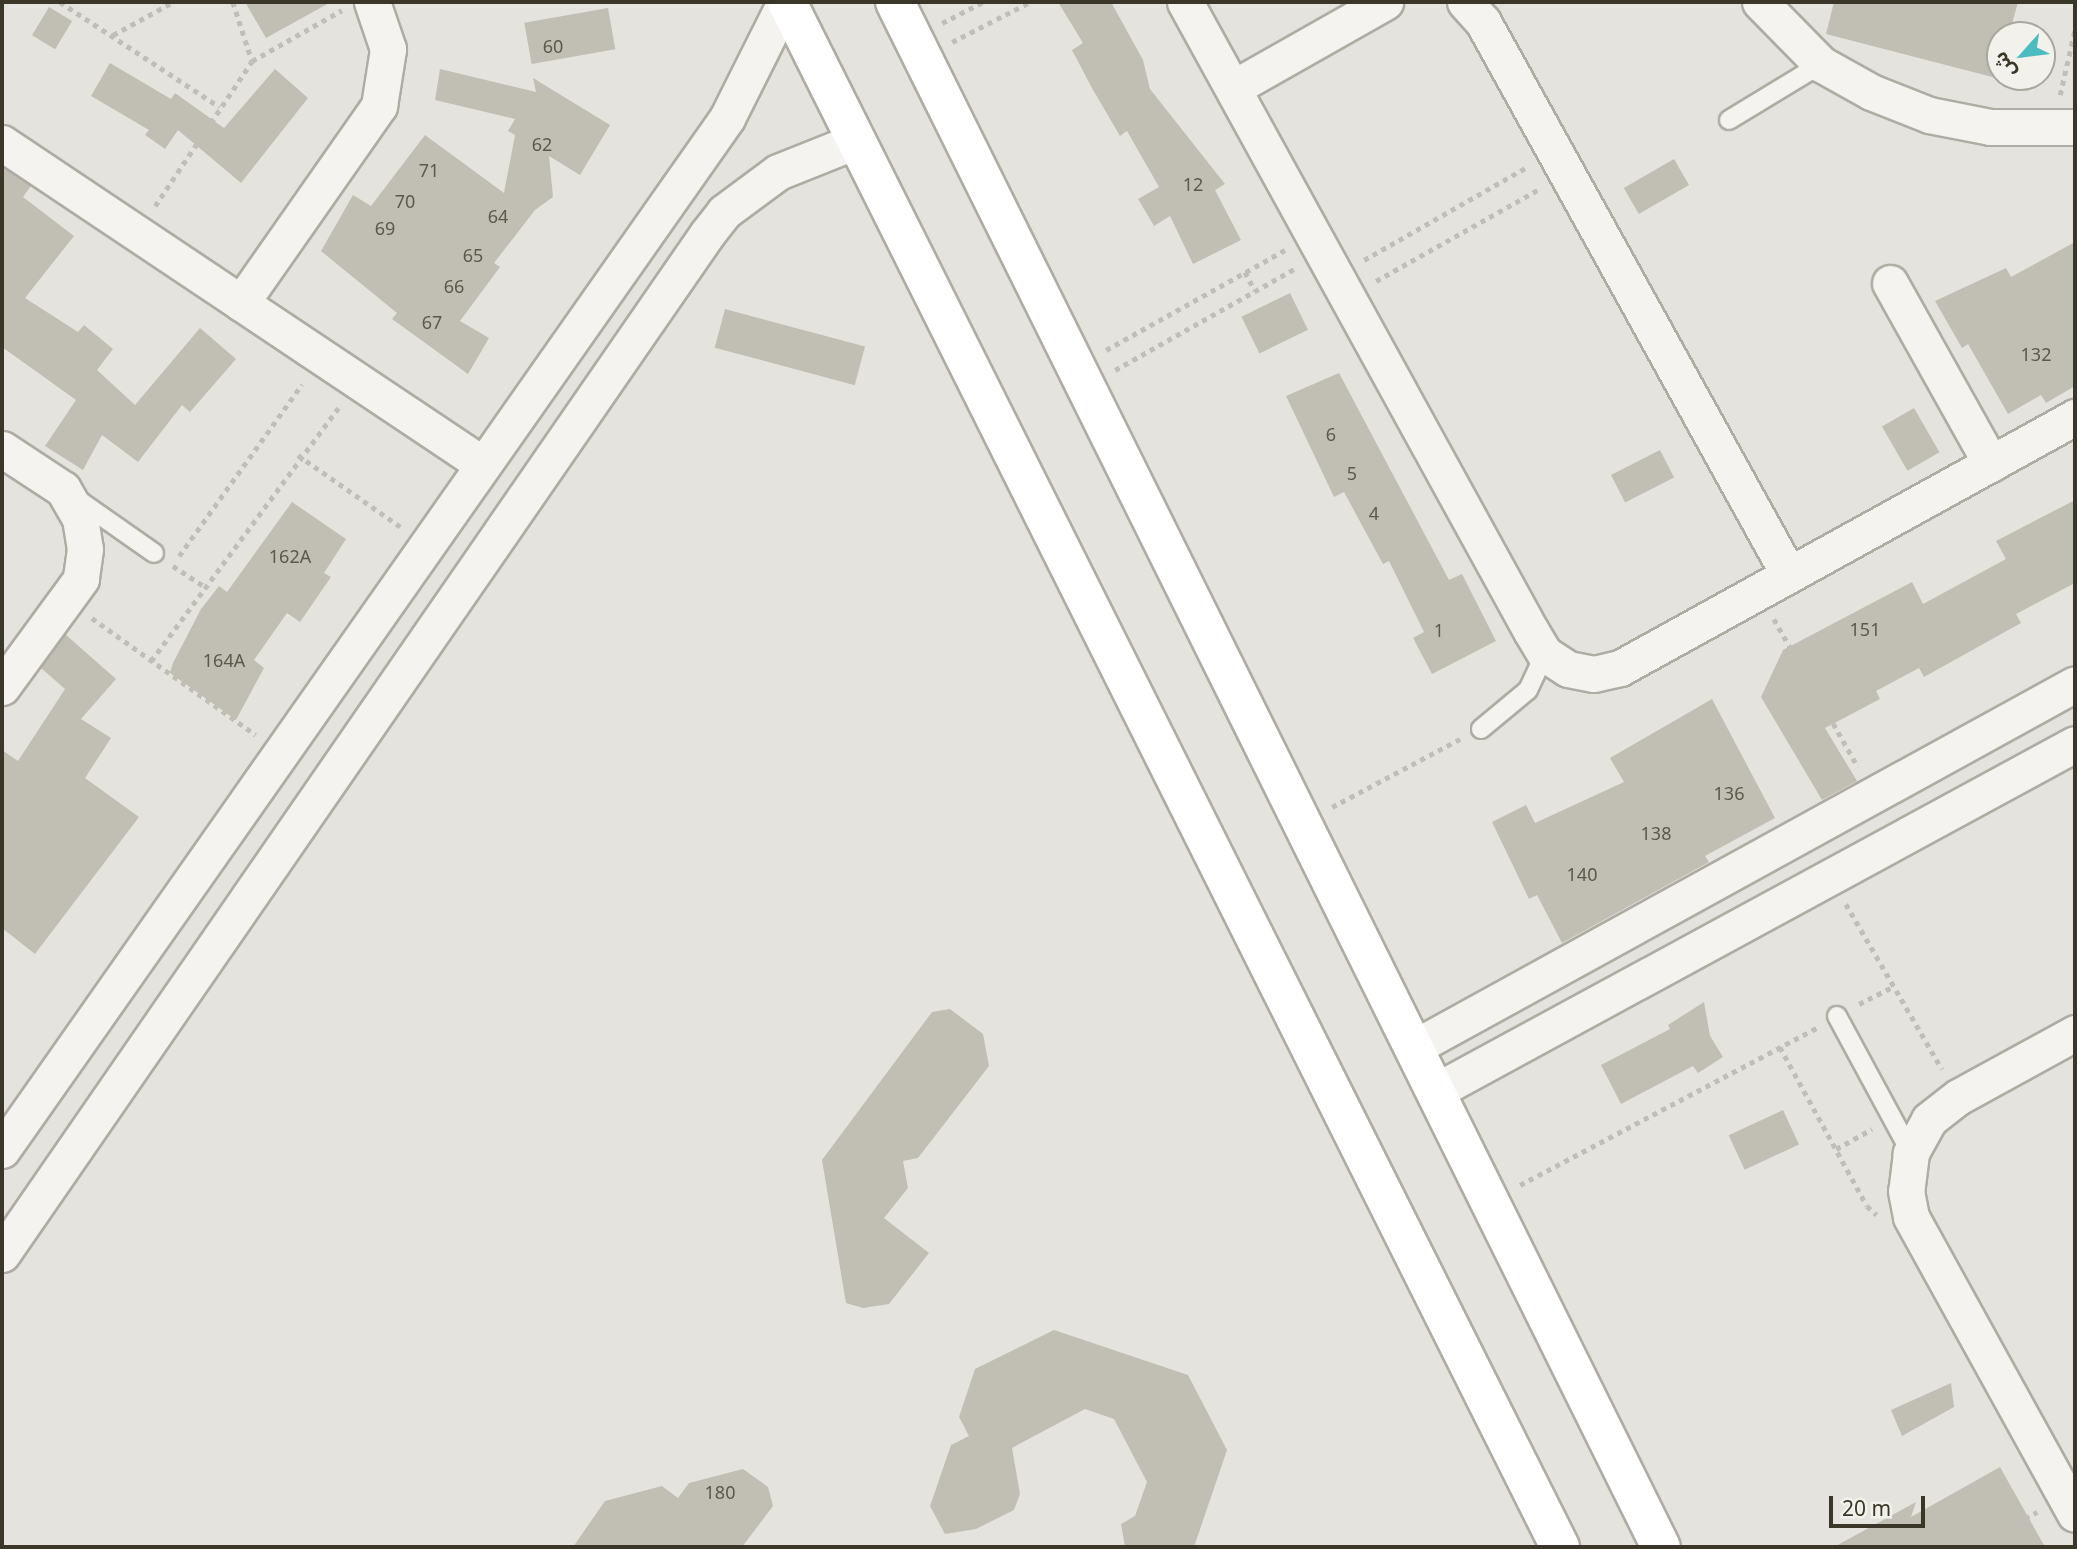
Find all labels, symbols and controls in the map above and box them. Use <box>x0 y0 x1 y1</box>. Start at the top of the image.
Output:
north arrow <box>1986 21 2056 91</box>
house number: 60 <box>543 35 563 57</box>
text: ش <box>1987 47 2022 83</box>
house number: 62 <box>532 133 552 155</box>
house number: 71 <box>419 159 439 181</box>
house number: 12 <box>1183 173 1203 195</box>
house number: 70 <box>395 190 415 212</box>
house number: 64 <box>488 205 508 227</box>
house number: 69 <box>375 217 395 239</box>
house number: 65 <box>463 244 483 266</box>
house number: 66 <box>444 275 464 297</box>
house number: 67 <box>422 311 442 333</box>
house number: 132 <box>2021 343 2051 365</box>
house number: 6 <box>1326 423 1336 445</box>
house number: 5 <box>1347 462 1357 484</box>
house number: 4 <box>1369 502 1379 524</box>
house number: 162A <box>269 545 311 567</box>
house number: 151 <box>1850 618 1880 640</box>
house number: 1 <box>1434 619 1444 641</box>
house number: 164A <box>203 649 245 671</box>
house number: 136 <box>1714 782 1744 804</box>
house number: 138 <box>1641 822 1671 844</box>
house number: 140 <box>1567 863 1597 885</box>
house number: 180 <box>705 1481 735 1503</box>
scale bar <box>1832 1482 1928 1526</box>
text: 20 m <box>1842 1494 1891 1522</box>

